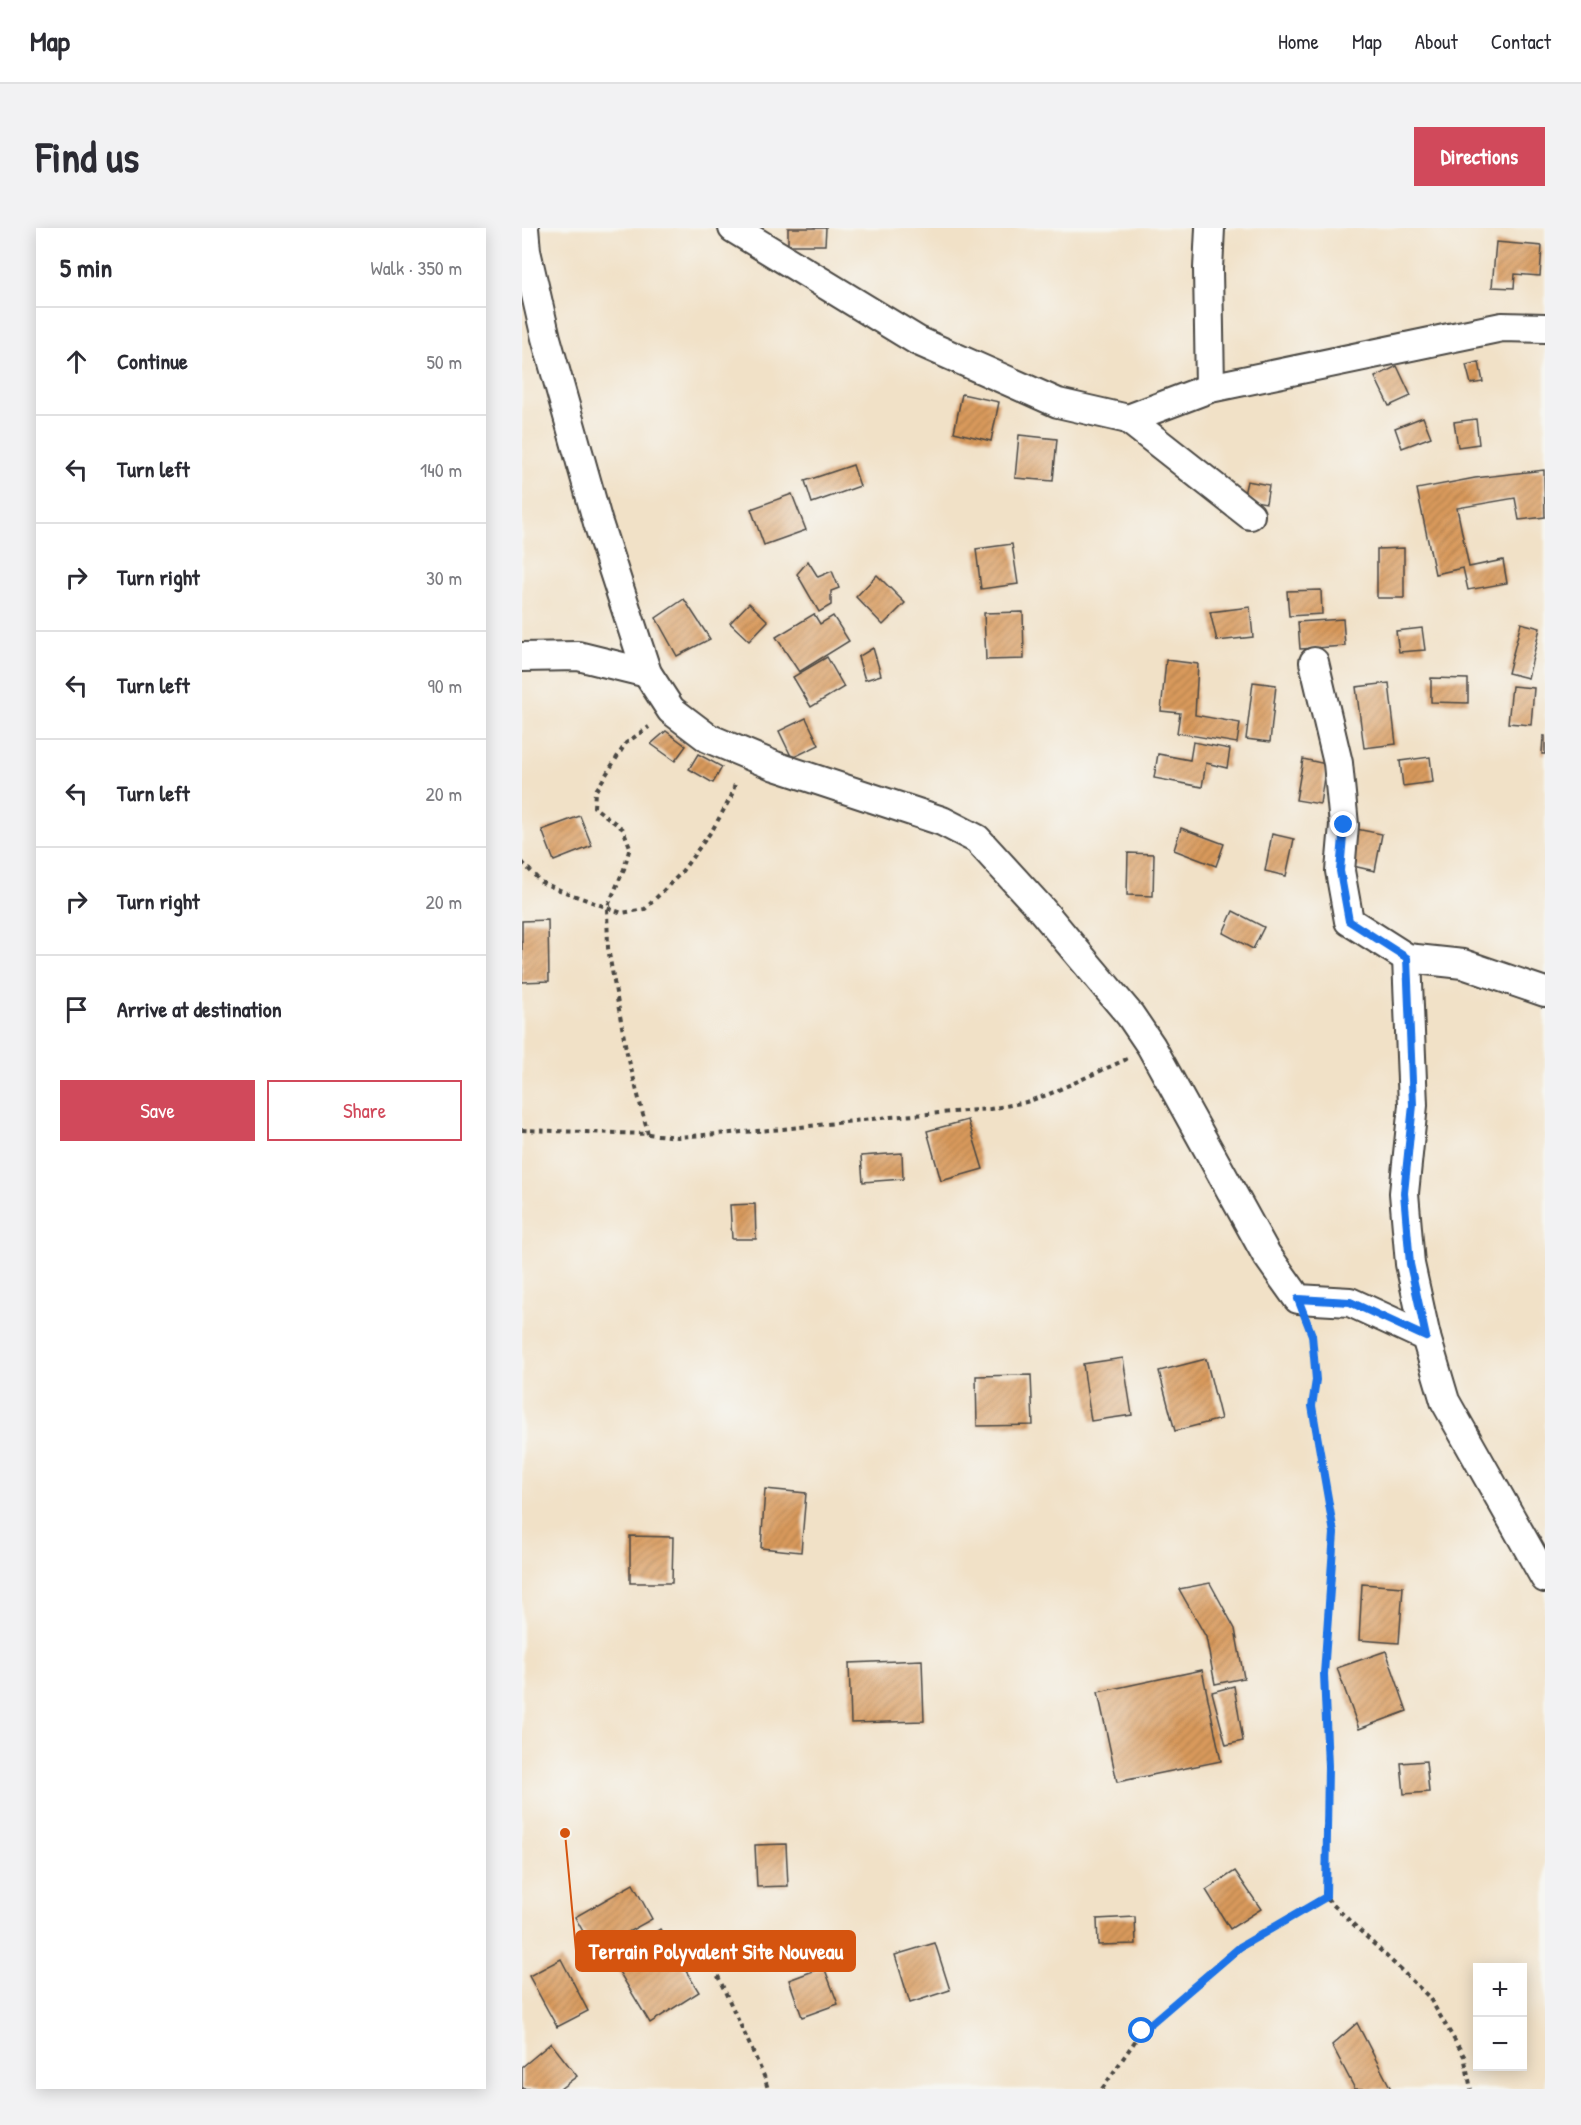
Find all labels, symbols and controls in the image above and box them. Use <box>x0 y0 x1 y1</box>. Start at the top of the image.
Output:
text: Map <box>30 22 70 60</box>
text: Home <box>1278 27 1319 56</box>
text: Map <box>1352 27 1382 56</box>
text: About <box>1415 27 1458 56</box>
text: Contact <box>1491 27 1551 56</box>
button: Directions <box>1414 127 1545 186</box>
text: Find us <box>36 128 139 185</box>
text: 5 min <box>60 250 112 285</box>
text: Walk · 350 m <box>370 254 462 281</box>
icon: ahead <box>60 345 93 378</box>
text: Continue <box>117 346 188 376</box>
text: 50 m <box>426 348 462 375</box>
icon: left <box>60 453 93 486</box>
text: Turn left <box>117 454 190 484</box>
text: 140 m <box>420 456 462 483</box>
icon: right <box>60 561 93 594</box>
text: Turn right <box>117 562 200 592</box>
text: 30 m <box>426 564 462 591</box>
icon: left <box>60 669 93 702</box>
text: Turn left <box>117 670 190 700</box>
text: 90 m <box>428 672 462 699</box>
icon: left <box>60 777 93 810</box>
text: Turn left <box>117 778 190 808</box>
text: 20 m <box>425 780 462 807</box>
route end <box>1330 811 1356 837</box>
icon: right <box>60 885 93 918</box>
text: Turn right <box>117 886 200 916</box>
text: 20 m <box>425 888 462 915</box>
icon: arrive <box>60 993 93 1026</box>
text: Arrive at destination <box>117 994 282 1024</box>
button: Save <box>60 1080 255 1141</box>
button: Share <box>267 1080 462 1141</box>
callout: Terrain Polyvalent Site Nouveau <box>576 1931 855 1971</box>
text: Terrain Polyvalent Site Nouveau <box>588 1936 843 1967</box>
map controls <box>1473 1963 1527 2071</box>
button: + <box>1473 1963 1527 2017</box>
route start <box>1128 2017 1154 2043</box>
button: − <box>1473 2017 1527 2071</box>

